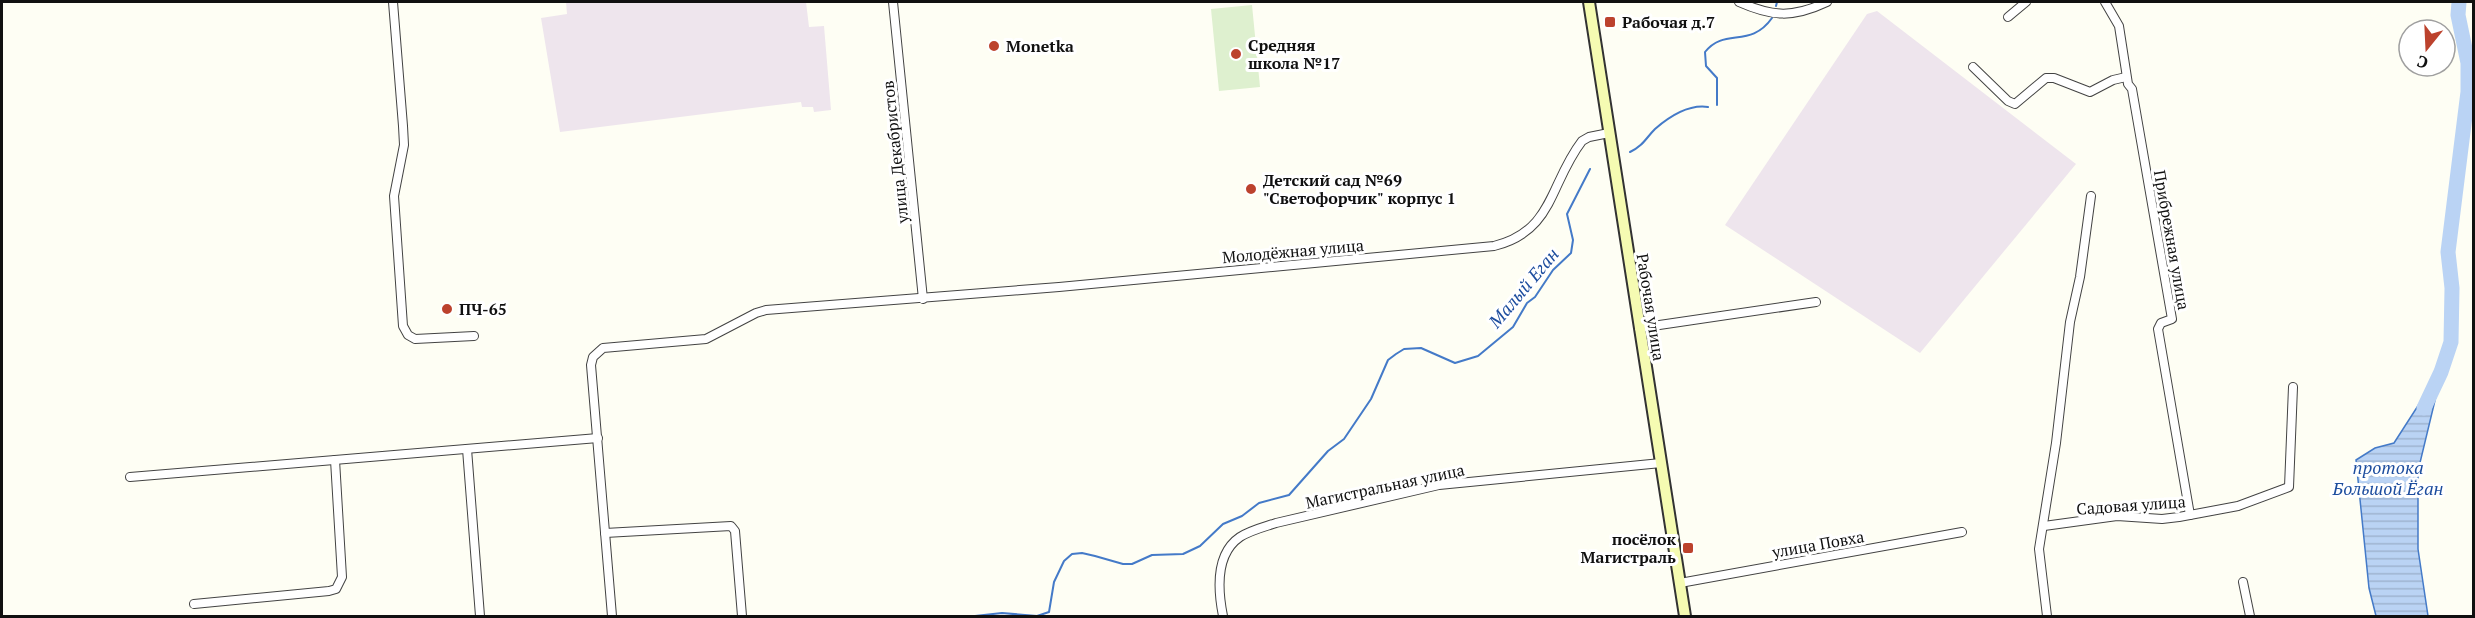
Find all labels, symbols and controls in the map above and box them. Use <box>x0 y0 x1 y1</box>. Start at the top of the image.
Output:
place label: Рабочая д.7 <box>1622 11 1715 33</box>
marker: Рабочая д.7 <box>1603 15 1617 29</box>
north arrow <box>2397 18 2457 78</box>
place label: Средняя школа №17 <box>1248 34 1340 74</box>
place label: Monetka <box>1006 35 1074 57</box>
marker: Monetka <box>987 39 1001 53</box>
marker: Средняя школа №17 <box>1229 47 1243 61</box>
text: С <box>2414 50 2431 74</box>
street label: улица Декабристов <box>877 80 914 225</box>
street label: Прибрежная улица <box>2149 168 2195 312</box>
place label: Детский сад №69 "Светофорчик" корпус 1 <box>1263 169 1456 209</box>
marker: Детский сад №69 "Светофорчик" корпус 1 <box>1244 182 1258 196</box>
street label: Молодёжная улица <box>1221 234 1365 268</box>
water label: Малый Еган <box>1482 242 1564 333</box>
street label: Рабочая улица <box>1632 252 1670 362</box>
place label: ПЧ-65 <box>459 298 507 320</box>
marker: ПЧ-65 <box>440 302 454 316</box>
water label: протока Большой Ёган <box>2332 455 2444 500</box>
street label: Магистральная улица <box>1303 458 1467 514</box>
street label: Садовая улица <box>2076 490 2186 520</box>
street label: улица Повха <box>1769 525 1866 563</box>
place label: посёлок Магистраль <box>1581 528 1676 568</box>
marker: посёлок Магистраль <box>1681 541 1695 555</box>

